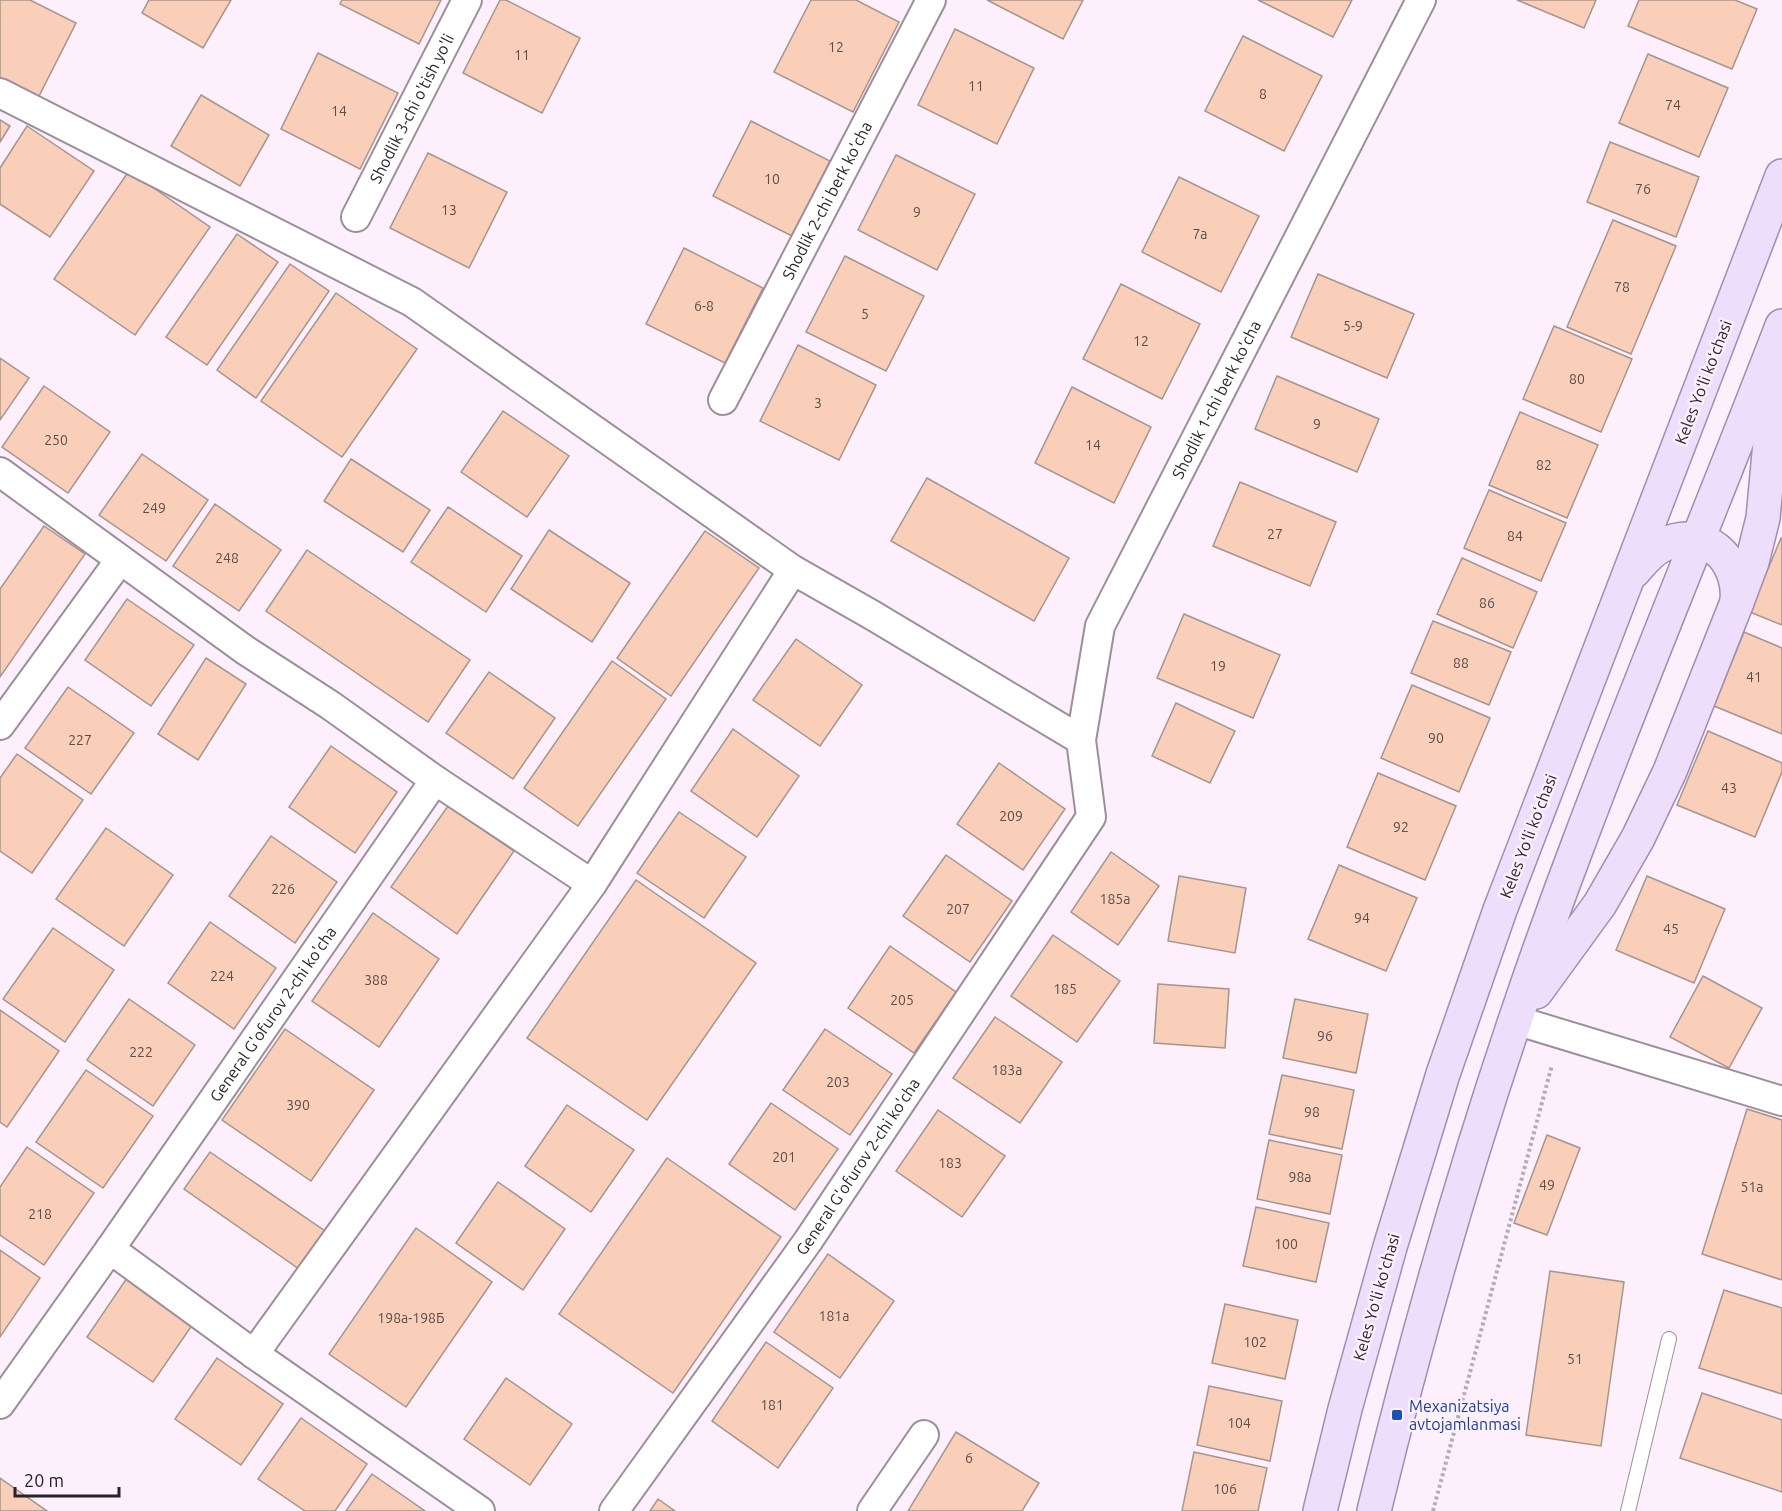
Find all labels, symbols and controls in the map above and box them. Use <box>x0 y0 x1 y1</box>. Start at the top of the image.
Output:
street label: Shodlik 3-chi o'tish yo'li <box>366 31 457 186</box>
house number: 12 <box>828 39 844 55</box>
house number: 11 <box>514 47 530 63</box>
house number: 11 <box>968 78 984 94</box>
house number: 8 <box>1259 86 1267 102</box>
house number: 74 <box>1665 97 1681 113</box>
house number: 14 <box>331 103 347 119</box>
street label: Shodlik 2-chi berk ko'cha <box>778 118 875 282</box>
house number: 10 <box>764 171 780 187</box>
house number: 76 <box>1635 181 1651 197</box>
house number: 13 <box>441 202 457 218</box>
house number: 9 <box>913 204 921 220</box>
house number: 7a <box>1192 226 1208 242</box>
house number: 78 <box>1614 279 1630 295</box>
house number: 6-8 <box>694 298 714 314</box>
house number: 5 <box>861 306 869 322</box>
street label: Shodlik 1-chi berk ko'cha <box>1168 317 1264 482</box>
street label: Keles Yoʻli koʻchasi <box>1671 317 1735 447</box>
house number: 5-9 <box>1343 318 1363 334</box>
house number: 12 <box>1133 333 1149 349</box>
house number: 80 <box>1569 371 1585 387</box>
house number: 3 <box>814 395 822 411</box>
house number: 9 <box>1313 416 1321 432</box>
house number: 250 <box>44 432 68 448</box>
house number: 14 <box>1085 437 1101 453</box>
house number: 82 <box>1536 457 1552 473</box>
house number: 249 <box>142 500 166 516</box>
house number: 27 <box>1267 526 1283 542</box>
house number: 84 <box>1507 528 1523 544</box>
house number: 248 <box>215 550 239 566</box>
house number: 86 <box>1479 595 1495 611</box>
house number: 88 <box>1453 655 1469 671</box>
house number: 19 <box>1210 658 1226 674</box>
house number: 41 <box>1746 669 1762 685</box>
house number: 90 <box>1428 730 1444 746</box>
house number: 227 <box>68 732 92 748</box>
street label: Keles Yoʻli koʻchasi <box>1496 771 1560 901</box>
house number: 43 <box>1721 780 1737 796</box>
house number: 209 <box>999 808 1023 824</box>
house number: 92 <box>1393 819 1409 835</box>
house number: 226 <box>271 881 295 897</box>
house number: 185a <box>1100 891 1130 907</box>
house number: 207 <box>946 901 970 917</box>
house number: 94 <box>1354 910 1370 926</box>
house number: 45 <box>1663 921 1679 937</box>
street label: General G'ofurov 2-chi ko'cha <box>206 923 340 1105</box>
house number: 224 <box>210 968 234 984</box>
house number: 388 <box>364 972 388 988</box>
house number: 185 <box>1053 981 1077 997</box>
house number: 205 <box>890 992 914 1008</box>
house number: 96 <box>1317 1028 1333 1044</box>
house number: 222 <box>129 1044 153 1060</box>
house number: 183a <box>992 1062 1022 1078</box>
house number: 203 <box>826 1074 850 1090</box>
street label: General G'ofurov 2-chi ko'cha <box>792 1075 923 1258</box>
house number: 390 <box>286 1097 310 1113</box>
house number: 98 <box>1304 1104 1320 1120</box>
house number: 201 <box>772 1149 796 1165</box>
house number: 183 <box>938 1155 962 1171</box>
house number: 98а <box>1289 1169 1312 1185</box>
house number: 49 <box>1539 1177 1555 1193</box>
house number: 51a <box>1741 1179 1764 1195</box>
house number: 218 <box>28 1206 52 1222</box>
street label: Keles Yoʻli koʻchasi <box>1349 1231 1403 1363</box>
house number: 100 <box>1274 1236 1298 1252</box>
house number: 181a <box>819 1308 849 1324</box>
house number: 198а-198Б <box>377 1310 445 1326</box>
house number: 102 <box>1243 1334 1267 1350</box>
house number: 51 <box>1567 1351 1583 1367</box>
house number: 181 <box>760 1397 784 1413</box>
place label: Mexanizatsiya avtojamlanmasi <box>1409 1397 1521 1433</box>
marker: Mexanizatsiya avtojamlanmasi <box>1390 1408 1404 1422</box>
house number: 104 <box>1227 1415 1251 1431</box>
house number: 6 <box>965 1450 973 1466</box>
scale bar <box>15 1460 118 1498</box>
text: 20 m <box>24 1470 64 1490</box>
house number: 106 <box>1213 1481 1237 1497</box>

